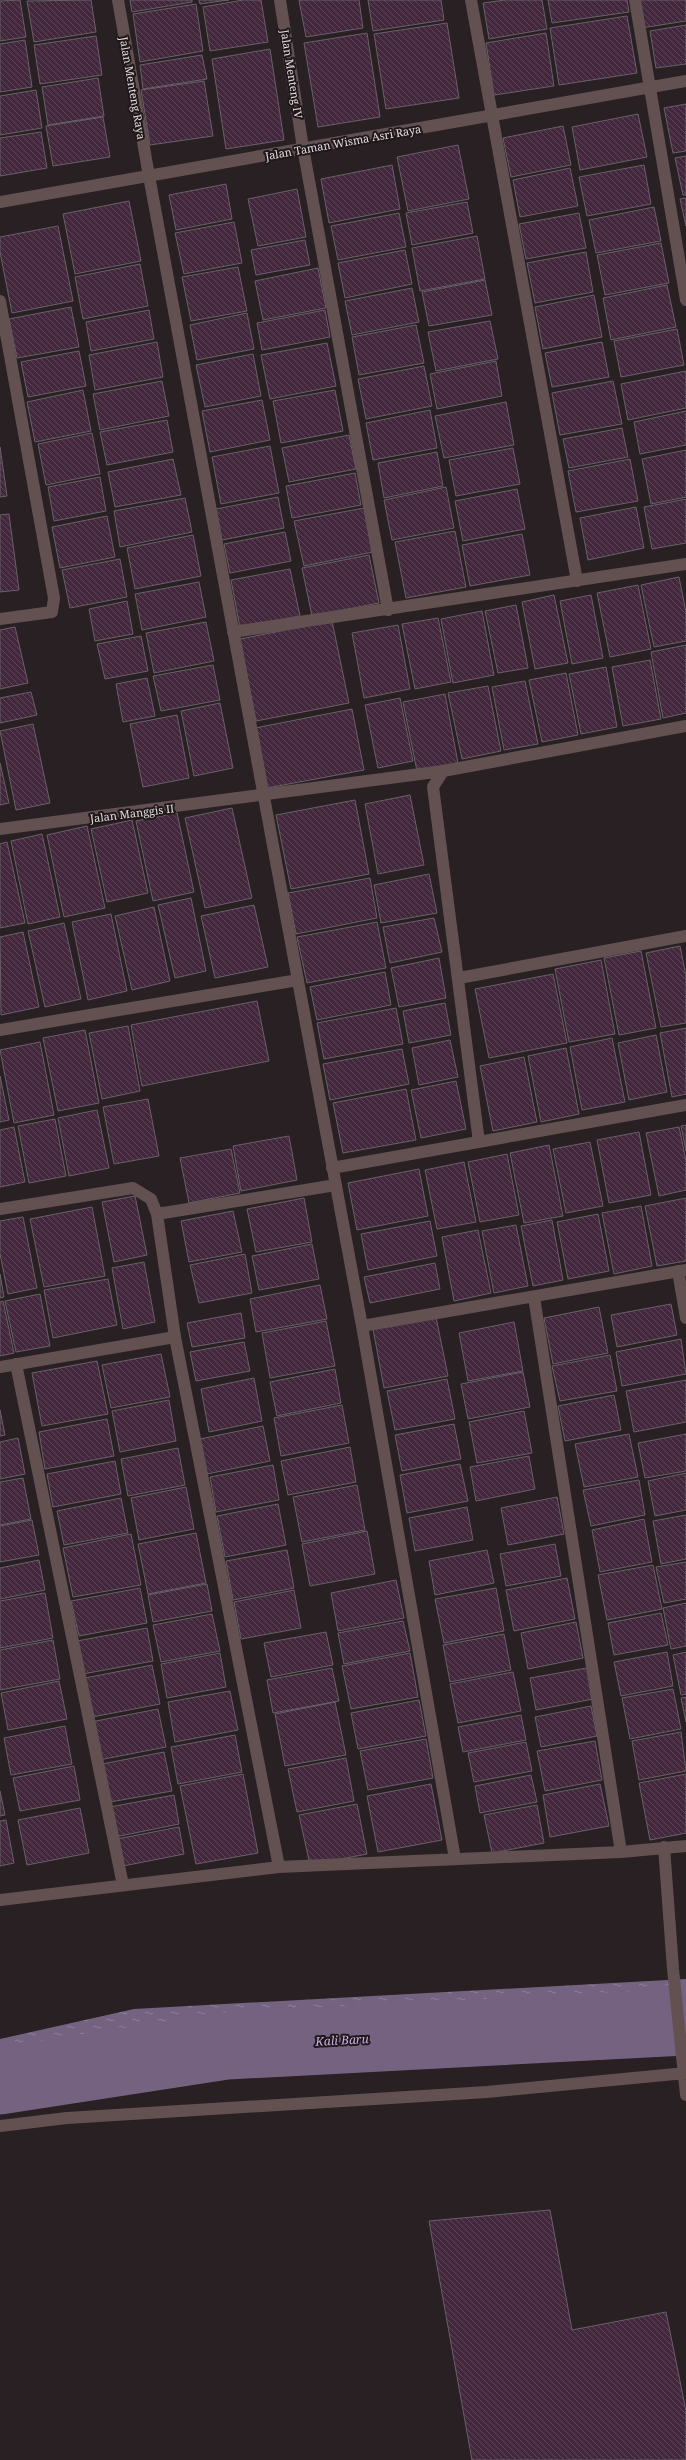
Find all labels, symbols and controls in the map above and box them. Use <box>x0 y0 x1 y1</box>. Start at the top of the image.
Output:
street label: Jalan Menteng IV <box>277 27 307 120</box>
street label: Jalan Menteng Raya <box>116 34 149 141</box>
street label: Jalan Taman Wisma Asri Raya <box>263 121 422 163</box>
street label: Jalan Manggis II <box>88 800 175 826</box>
water label: Kali Baru <box>314 2030 369 2050</box>

